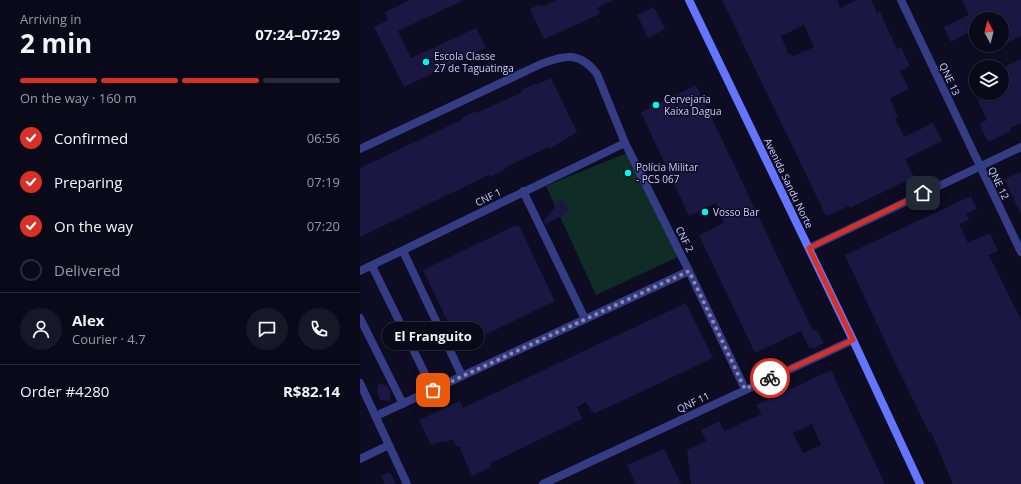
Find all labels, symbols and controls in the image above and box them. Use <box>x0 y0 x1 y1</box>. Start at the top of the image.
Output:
text: Arriving in <box>20 10 82 28</box>
north arrow <box>969 12 1009 52</box>
map controls <box>969 12 1009 100</box>
text: 07:24–07:29 <box>255 24 340 44</box>
text: 2 min <box>20 25 92 61</box>
place label: Escola Classe 27 de Taguatinga <box>434 49 514 75</box>
marker: Escola Classe 27 de Taguatinga <box>421 57 431 67</box>
street label: QNE 13 <box>936 60 964 98</box>
button: layers <box>969 60 1009 100</box>
text: On the way · 160 m <box>20 89 136 107</box>
place label: Cervejaria Kaixa Dagua <box>664 92 722 118</box>
marker: Cervejaria Kaixa Dagua <box>651 100 661 110</box>
icon: check <box>20 127 42 149</box>
text: Confirmed <box>54 128 128 148</box>
text: 06:56 <box>307 129 340 147</box>
street label: Avenida Sandu Norte <box>761 136 817 231</box>
place label: Polícia Militar - PCS 067 <box>636 160 698 186</box>
street label: QNE 12 <box>985 164 1013 202</box>
marker: Polícia Militar - PCS 067 <box>623 168 633 178</box>
icon: check <box>20 171 42 193</box>
text: Preparing <box>54 172 122 192</box>
text: 07:19 <box>307 173 340 191</box>
pin <box>906 176 940 210</box>
icon: home <box>912 182 934 204</box>
street label: CNF 1 <box>473 185 503 209</box>
place label: Vosso Bar <box>713 205 759 219</box>
marker: Vosso Bar <box>700 207 710 217</box>
icon: check <box>20 215 42 237</box>
text: On the way <box>54 216 133 236</box>
text: 07:20 <box>307 217 340 235</box>
street label: CNF 2 <box>673 224 698 255</box>
text: Delivered <box>54 260 121 280</box>
button: person <box>20 308 62 350</box>
button: chat <box>246 308 288 350</box>
button: phone <box>298 308 340 350</box>
text: Alex <box>72 310 104 330</box>
callout: El Franguito <box>382 322 484 350</box>
text: El Franguito <box>394 327 472 345</box>
text: Courier · 4.7 <box>72 330 146 348</box>
courier <box>750 358 790 398</box>
icon: bike <box>759 367 781 389</box>
pin <box>416 373 450 407</box>
icon: bag <box>422 379 444 401</box>
text: Order #4280 <box>20 381 109 401</box>
text: R$82.14 <box>283 381 340 401</box>
street label: QNF 11 <box>674 388 712 416</box>

